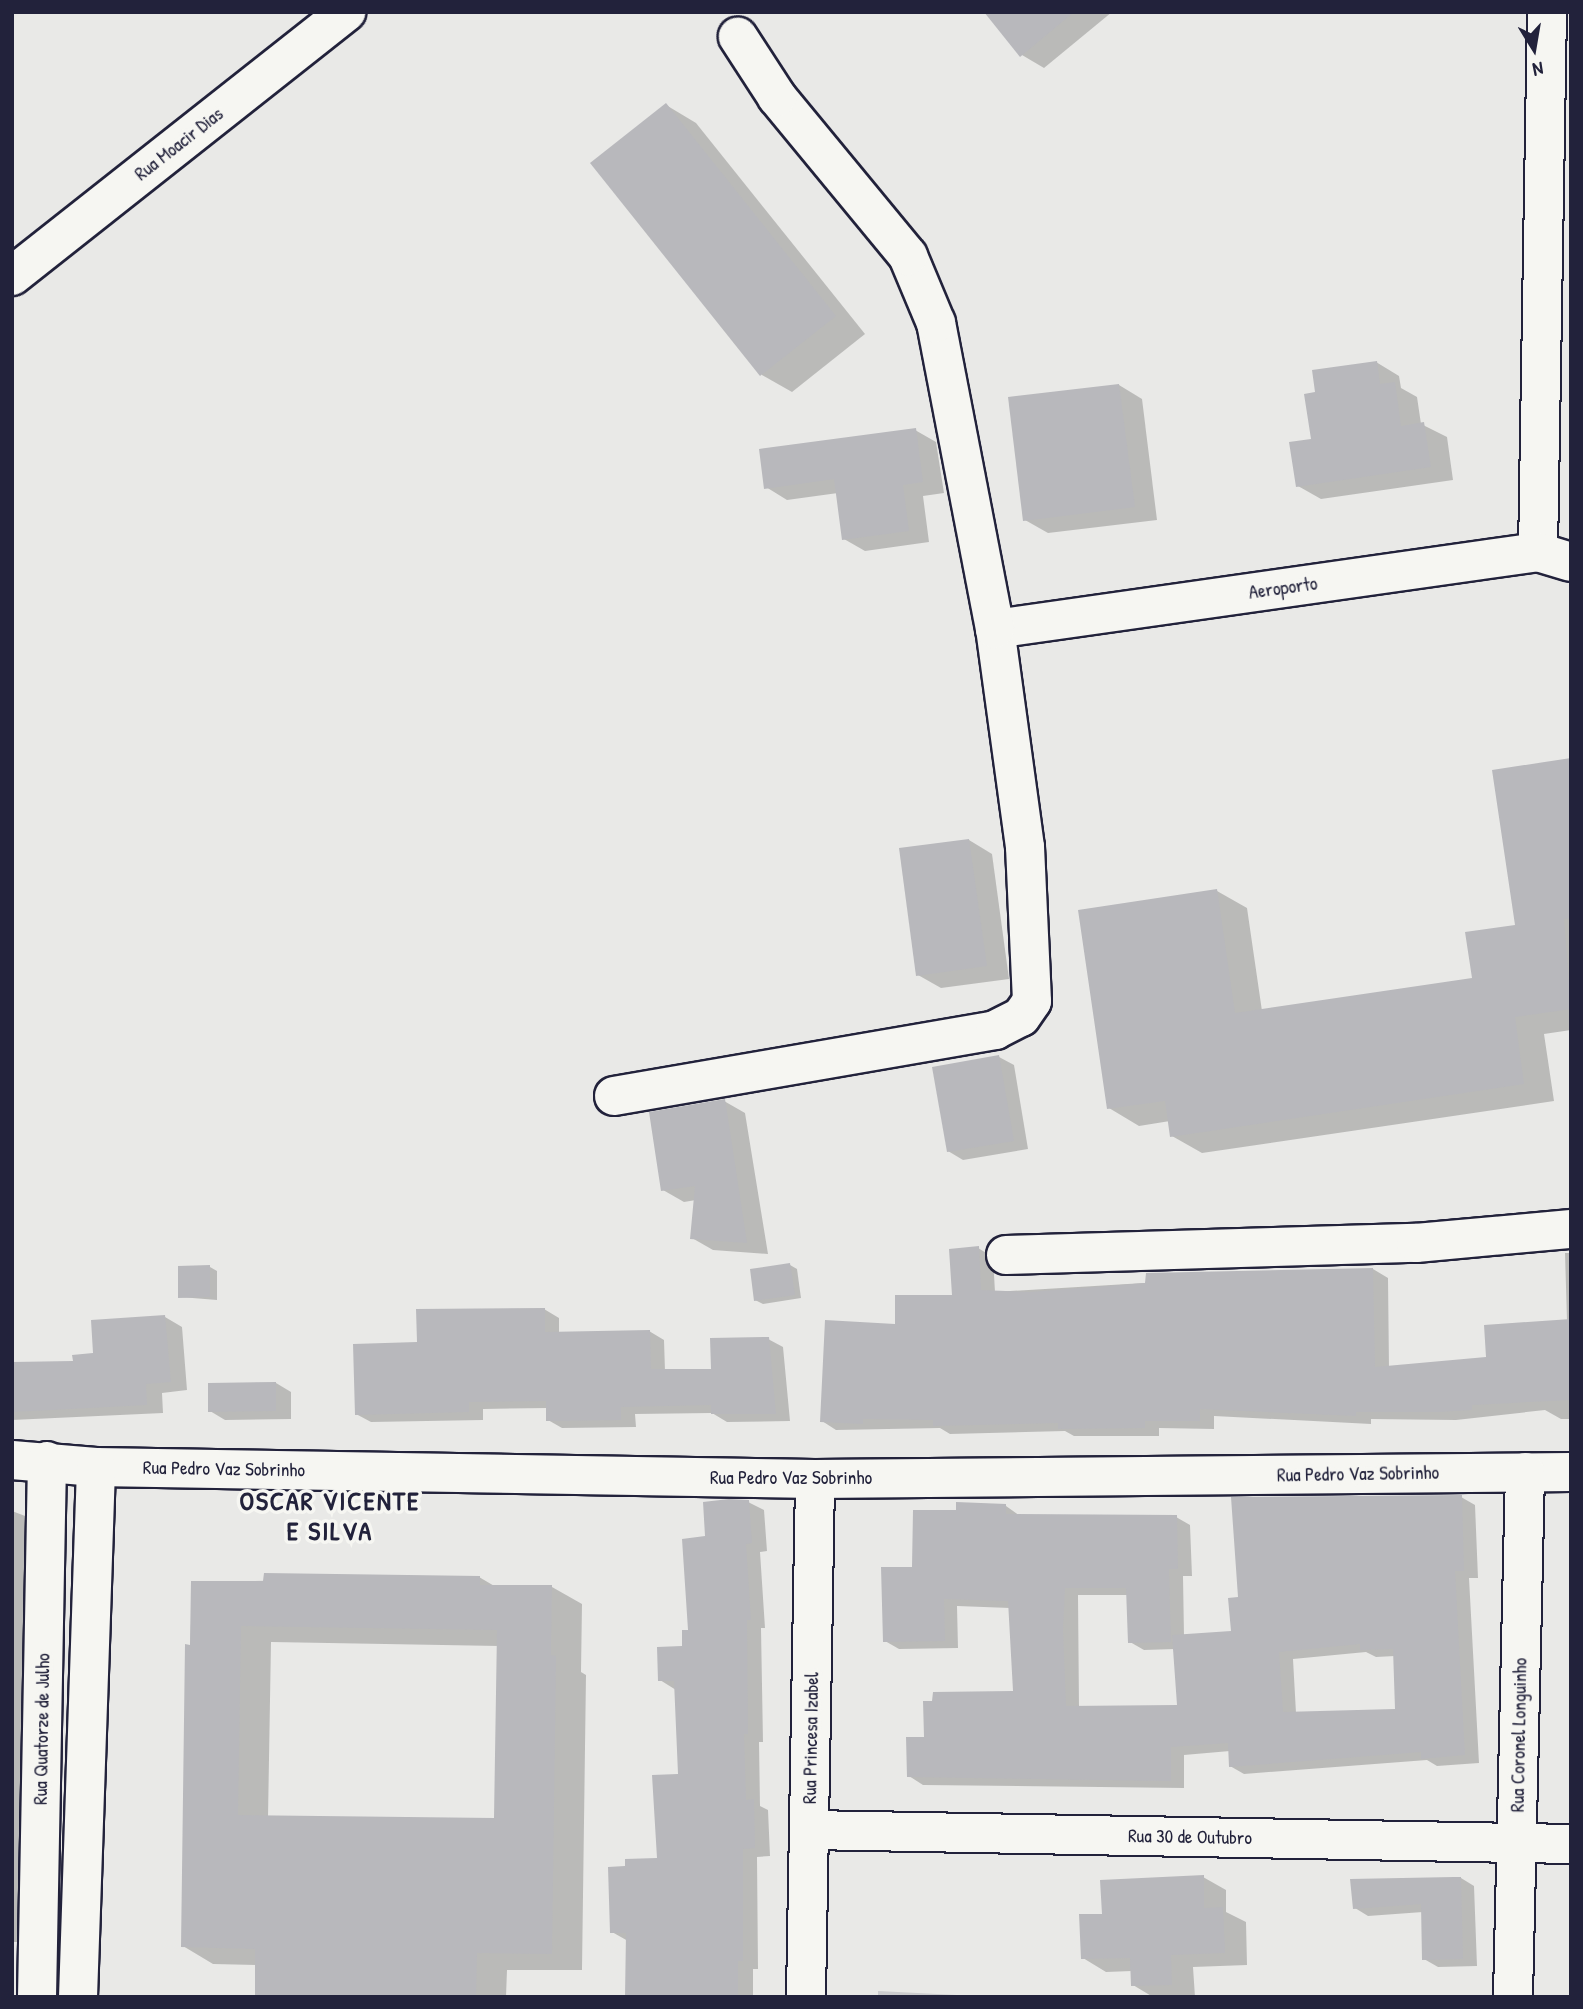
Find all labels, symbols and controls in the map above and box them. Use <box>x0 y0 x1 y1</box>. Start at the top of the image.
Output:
north arrow <box>1499 14 1569 84</box>
text: N <box>1531 56 1545 83</box>
street label: Rua Moacir Dias <box>130 102 228 186</box>
street label: Aeroporto <box>1247 572 1319 604</box>
street label: Rua Pedro Vaz Sobrinho <box>143 1456 305 1482</box>
street label: Rua Pedro Vaz Sobrinho <box>1277 1461 1439 1487</box>
street label: Rua Pedro Vaz Sobrinho <box>710 1467 872 1489</box>
district label: OSCAR VICENTE E SILVA <box>241 1485 419 1546</box>
street label: Rua Quatorze de Julho <box>29 1653 55 1805</box>
street label: Rua Coronel Longuinho <box>1506 1658 1532 1812</box>
street label: Rua Princesa Izabel <box>798 1672 824 1804</box>
street label: Rua 30 de Outubro <box>1128 1825 1252 1849</box>

